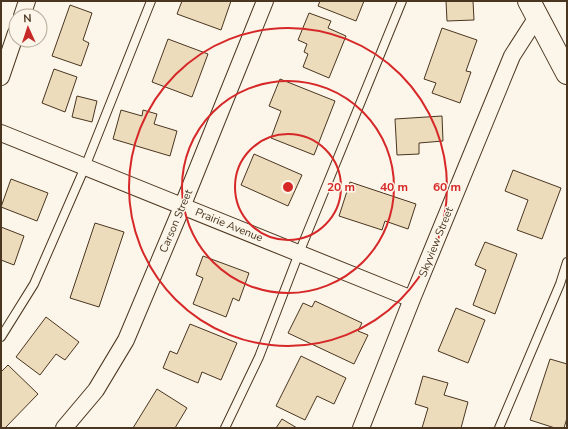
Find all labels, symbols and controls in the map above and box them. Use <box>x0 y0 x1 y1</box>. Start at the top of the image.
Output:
north arrow <box>8 8 48 48</box>
text: N <box>23 11 32 26</box>
text: 20 m <box>327 179 355 195</box>
text: 40 m <box>380 179 408 195</box>
text: 60 m <box>433 179 461 195</box>
centre of rings <box>281 180 295 194</box>
street label: Carson Street <box>156 187 196 255</box>
street label: Prairie Avenue <box>193 205 265 245</box>
street label: Skyview Street <box>415 205 457 279</box>

